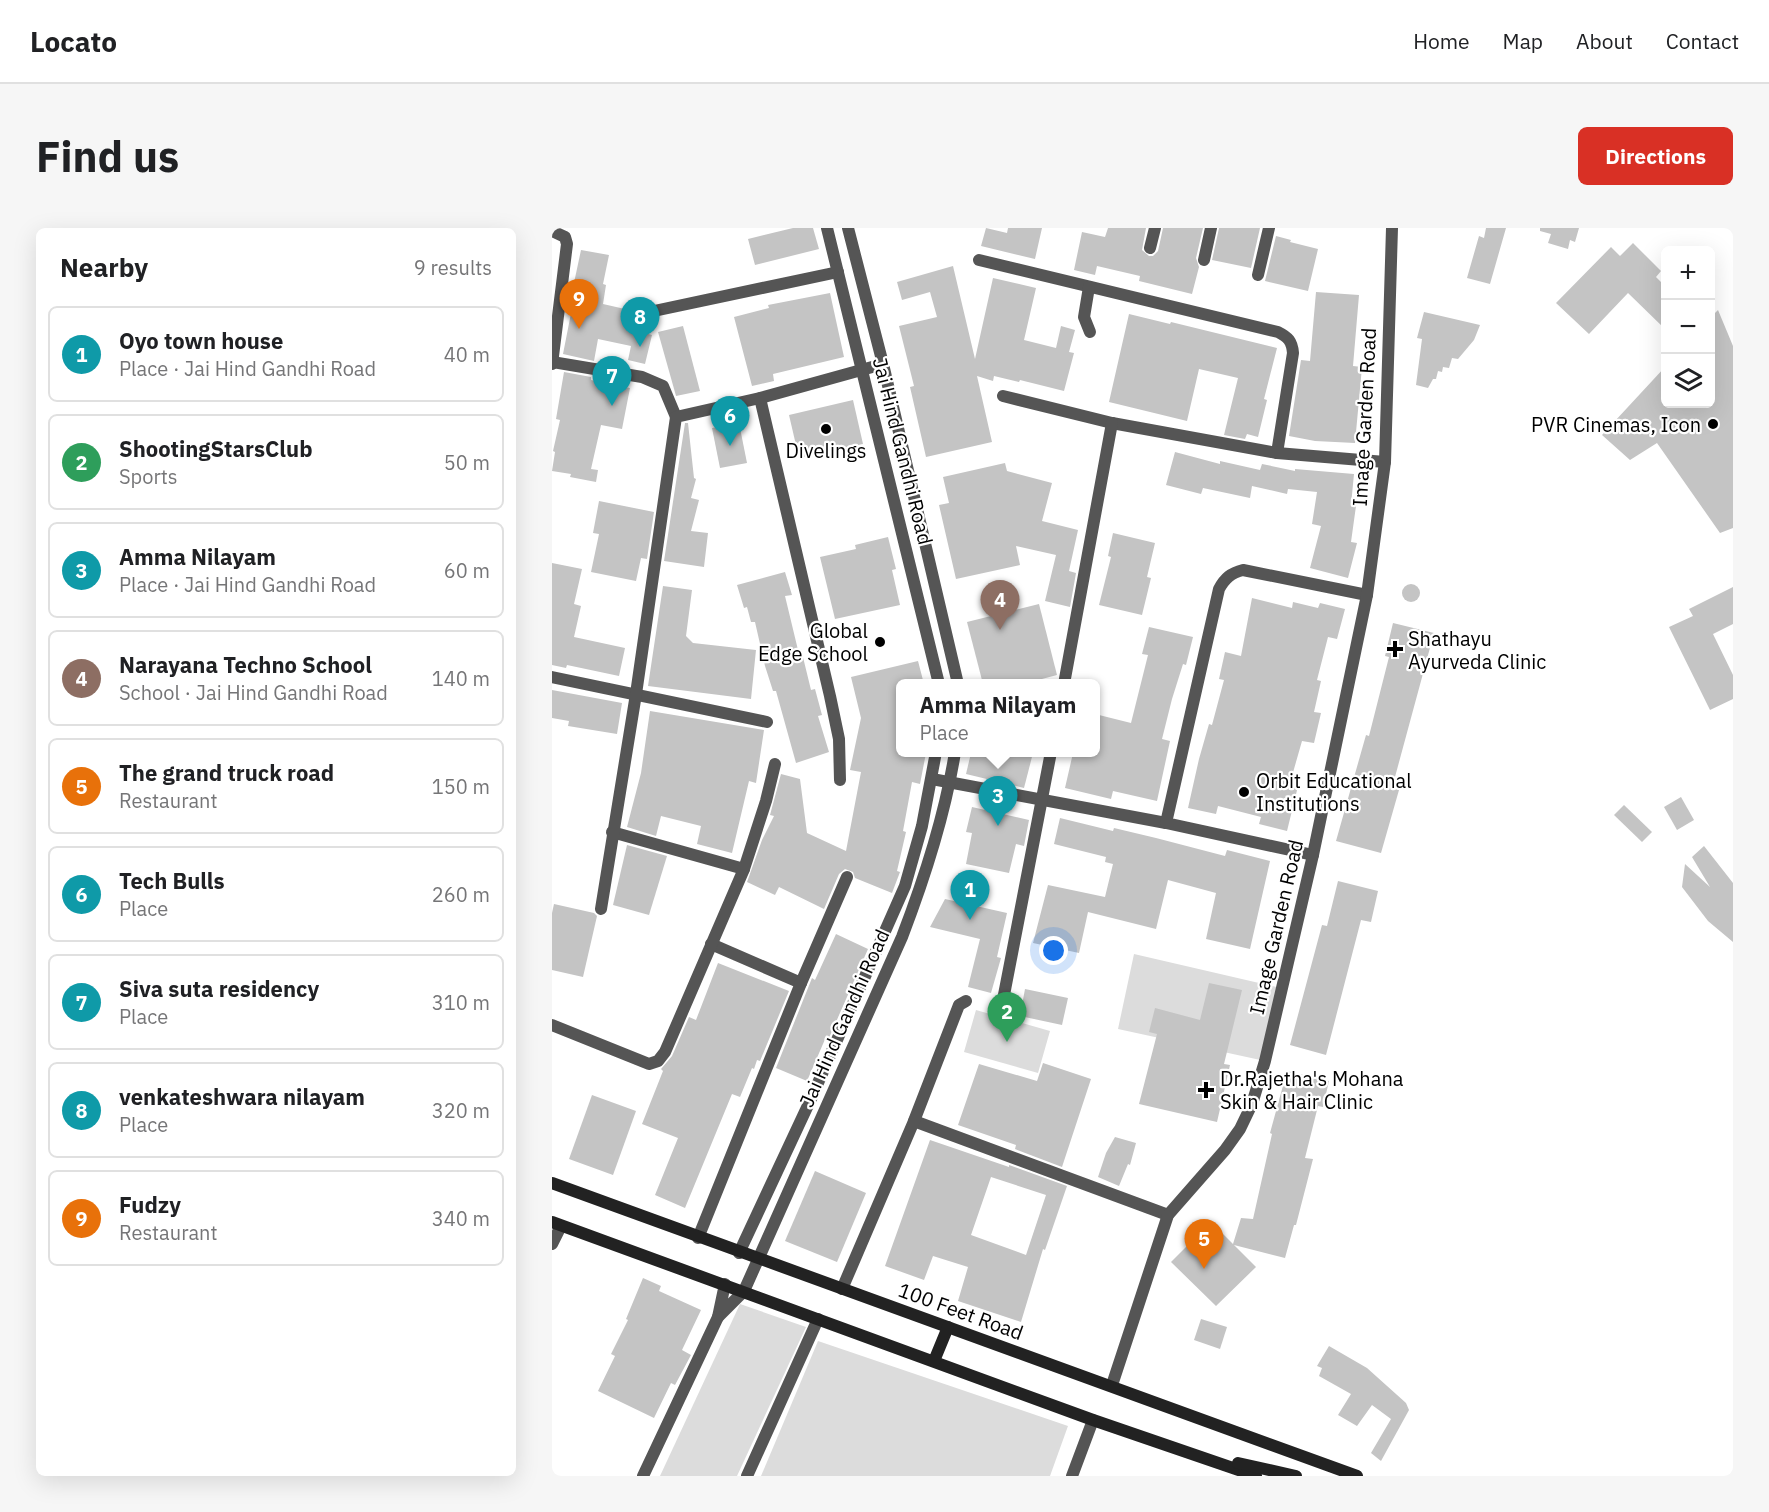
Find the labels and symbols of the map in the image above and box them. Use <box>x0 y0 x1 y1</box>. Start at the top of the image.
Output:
pin: 9 <box>560 279 598 329</box>
pin: 8 <box>620 298 659 347</box>
street label: Image Garden Road <box>1346 327 1382 507</box>
street label: Jai Hind Gandhi Road <box>867 355 939 547</box>
pin: 7 <box>592 356 632 406</box>
pin: 6 <box>710 396 750 446</box>
place label: PVR Cinemas, Icon <box>1531 411 1701 438</box>
marker: PVR Cinemas, Icon <box>1706 417 1720 431</box>
marker: Divelings <box>819 422 833 436</box>
place label: Divelings <box>785 437 867 464</box>
pin: 4 <box>980 580 1020 630</box>
place label: Global Edge School <box>758 617 868 667</box>
place label: Shathayu Ayurveda Clinic <box>1408 625 1546 675</box>
marker: Global Edge School <box>873 635 887 649</box>
marker: Shathayu Ayurveda Clinic <box>1386 640 1404 658</box>
place label: Orbit Educational Institutions <box>1256 767 1412 817</box>
pin: 3 <box>978 776 1018 826</box>
marker: Orbit Educational Institutions <box>1237 785 1251 799</box>
street label: Image Garden Road <box>1243 837 1309 1017</box>
pin: 1 <box>950 870 990 920</box>
street label: Jai Hind Gandhi Road <box>793 925 895 1111</box>
your location <box>1039 936 1068 965</box>
pin: 2 <box>988 992 1026 1042</box>
place label: Dr.Rajetha's Mohana Skin & Hair Clinic <box>1220 1065 1404 1115</box>
marker: Dr.Rajetha's Mohana Skin & Hair Clinic <box>1197 1081 1215 1099</box>
pin: 5 <box>1184 1220 1224 1269</box>
street label: 100 Feet Road <box>895 1276 1027 1346</box>

